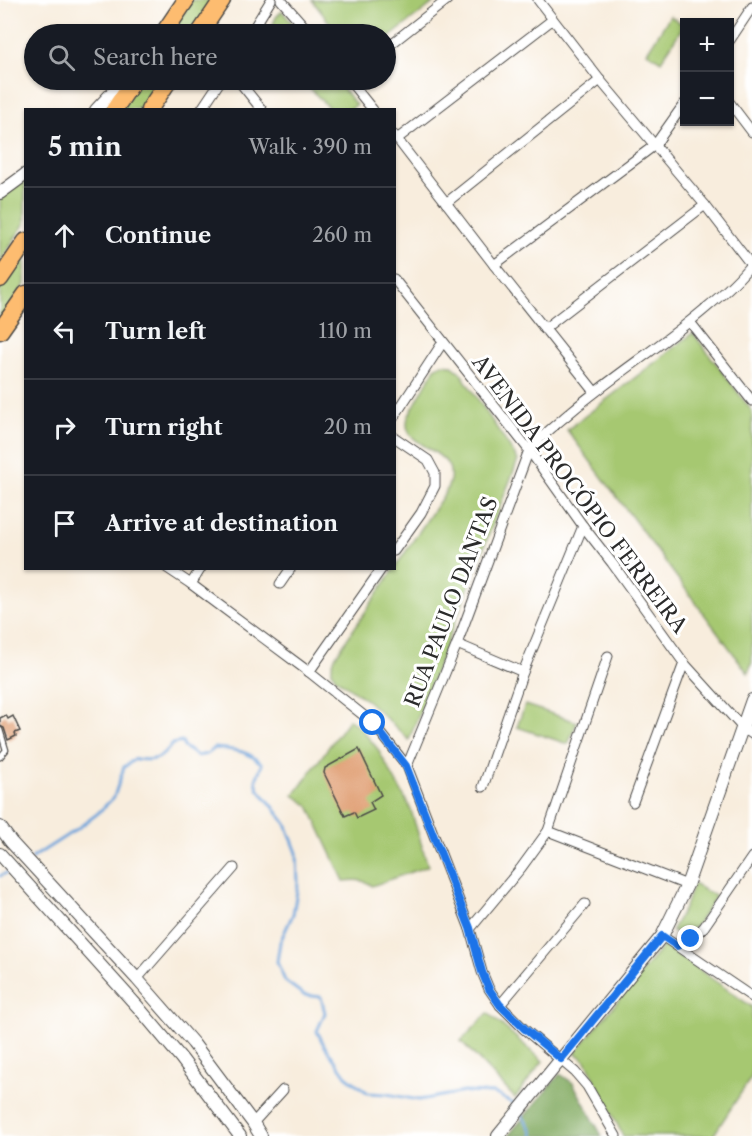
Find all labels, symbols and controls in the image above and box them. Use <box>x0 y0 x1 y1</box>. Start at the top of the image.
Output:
map controls <box>680 18 734 126</box>
button: + <box>680 18 734 72</box>
search box <box>24 24 396 90</box>
icon: search <box>45 41 78 74</box>
text: Search here <box>93 44 218 71</box>
button: − <box>680 72 734 126</box>
text: 5 min <box>48 131 122 163</box>
text: Walk · 390 m <box>249 135 372 159</box>
icon: ahead <box>48 219 81 252</box>
text: Continue <box>105 222 211 249</box>
text: 260 m <box>312 223 372 247</box>
icon: left <box>48 315 81 348</box>
text: Turn left <box>105 318 206 345</box>
text: 110 m <box>319 319 372 343</box>
street label: AVENIDA PROCÓPIO FERREIRA <box>467 349 693 638</box>
icon: right <box>48 411 81 444</box>
text: Turn right <box>105 414 223 441</box>
text: 20 m <box>324 415 372 439</box>
street label: RUA PAULO DANTAS <box>399 493 503 711</box>
icon: arrive <box>48 507 81 540</box>
text: Arrive at destination <box>105 510 338 537</box>
route start <box>359 709 385 735</box>
route end <box>677 925 703 951</box>

